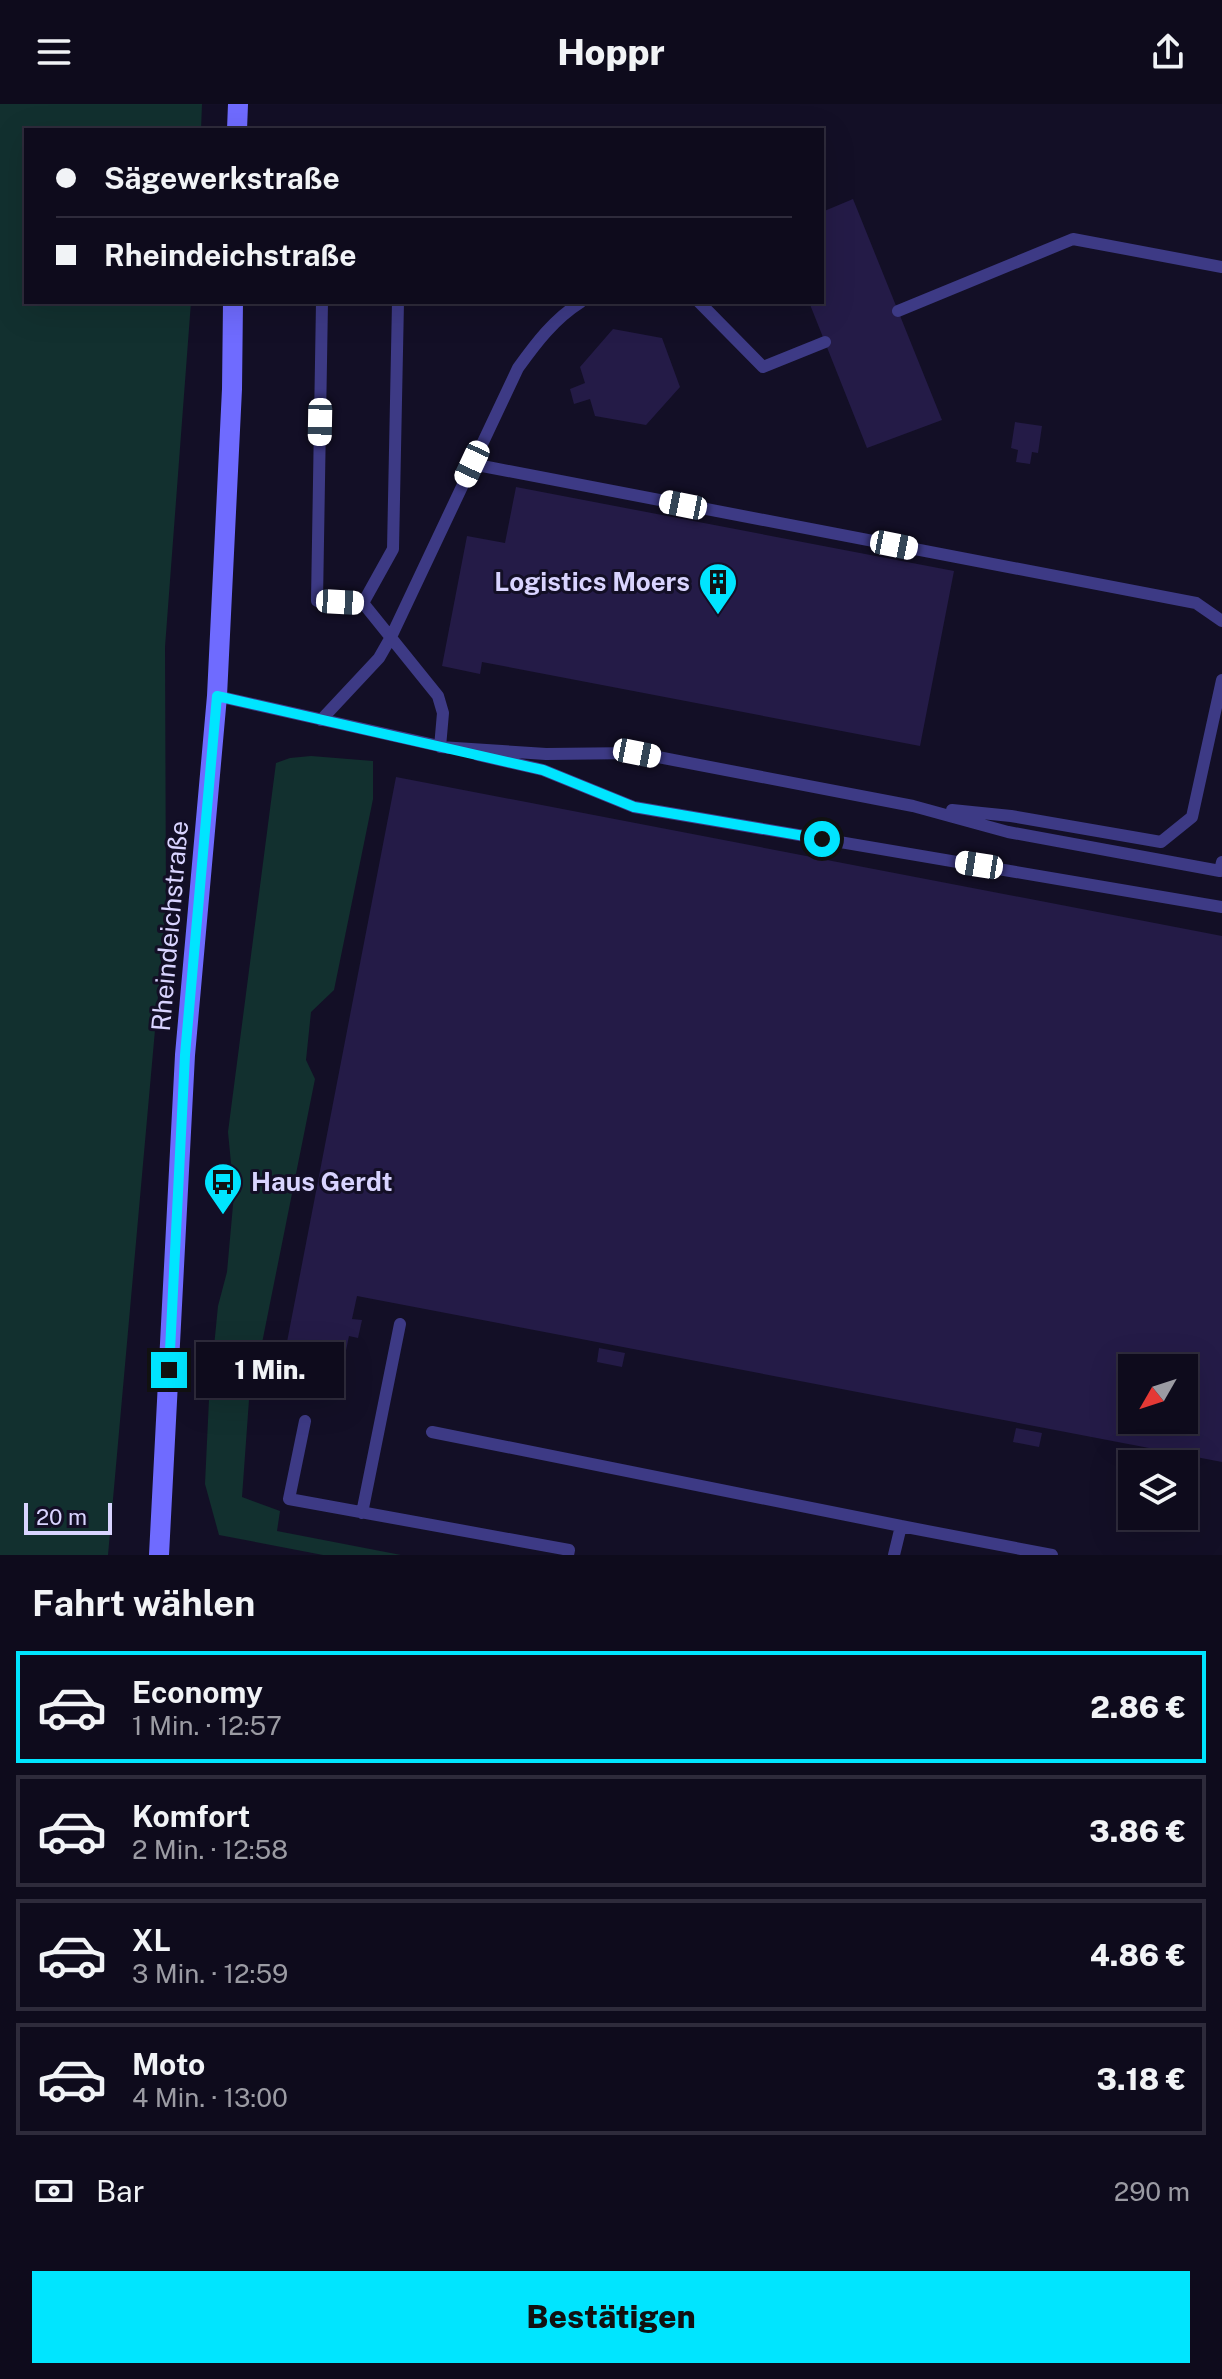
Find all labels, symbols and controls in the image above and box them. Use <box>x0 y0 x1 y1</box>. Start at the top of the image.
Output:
icon: menu <box>32 30 76 74</box>
icon: share <box>1146 30 1190 74</box>
text: Hoppr <box>557 31 665 73</box>
text: Sägewerkstraße <box>104 160 340 196</box>
text: Rheindeichstraße <box>104 237 357 273</box>
car <box>308 398 332 446</box>
car <box>451 437 493 491</box>
car <box>657 489 709 521</box>
car <box>868 529 920 561</box>
building icon: Logistics Moers <box>697 561 739 616</box>
place label: Logistics Moers <box>494 566 690 597</box>
car <box>315 589 365 615</box>
car <box>611 737 663 769</box>
street label: Rheindeichstraße <box>145 819 194 1033</box>
route start <box>804 821 840 857</box>
car <box>953 849 1005 881</box>
bus stop icon: Haus Gerdt <box>202 1161 244 1216</box>
place label: Haus Gerdt <box>251 1166 393 1197</box>
callout: 1 Min. <box>197 1342 345 1398</box>
route end <box>151 1352 187 1388</box>
text: 1 Min. <box>234 1354 306 1385</box>
north arrow <box>1118 1354 1198 1434</box>
map controls <box>1118 1354 1198 1530</box>
button: layers <box>1118 1450 1198 1530</box>
scale bar <box>24 1499 112 1535</box>
text: 20 m <box>36 1504 87 1530</box>
text: Fahrt wählen <box>32 1582 255 1624</box>
icon: car <box>36 1671 108 1743</box>
text: Economy <box>132 1674 263 1710</box>
text: 2.86 € <box>1090 1689 1186 1725</box>
text: 1 Min. · 12:57 <box>132 1710 282 1741</box>
icon: car <box>36 1795 108 1867</box>
text: Komfort <box>132 1798 250 1834</box>
text: 3.86 € <box>1089 1813 1186 1849</box>
text: 2 Min. · 12:58 <box>132 1834 288 1865</box>
icon: car <box>36 1919 108 1991</box>
text: XL <box>132 1922 171 1958</box>
text: 4.86 € <box>1090 1937 1186 1973</box>
text: 3 Min. · 12:59 <box>132 1958 288 1989</box>
icon: car <box>36 2043 108 2115</box>
text: Moto <box>132 2046 205 2082</box>
text: 3.18 € <box>1096 2061 1186 2097</box>
text: 4 Min. · 13:00 <box>132 2082 288 2113</box>
icon: cash <box>32 2169 76 2213</box>
text: Bar <box>96 2173 144 2209</box>
text: 290 m <box>1114 2176 1190 2207</box>
button: Bestätigen <box>32 2271 1190 2363</box>

